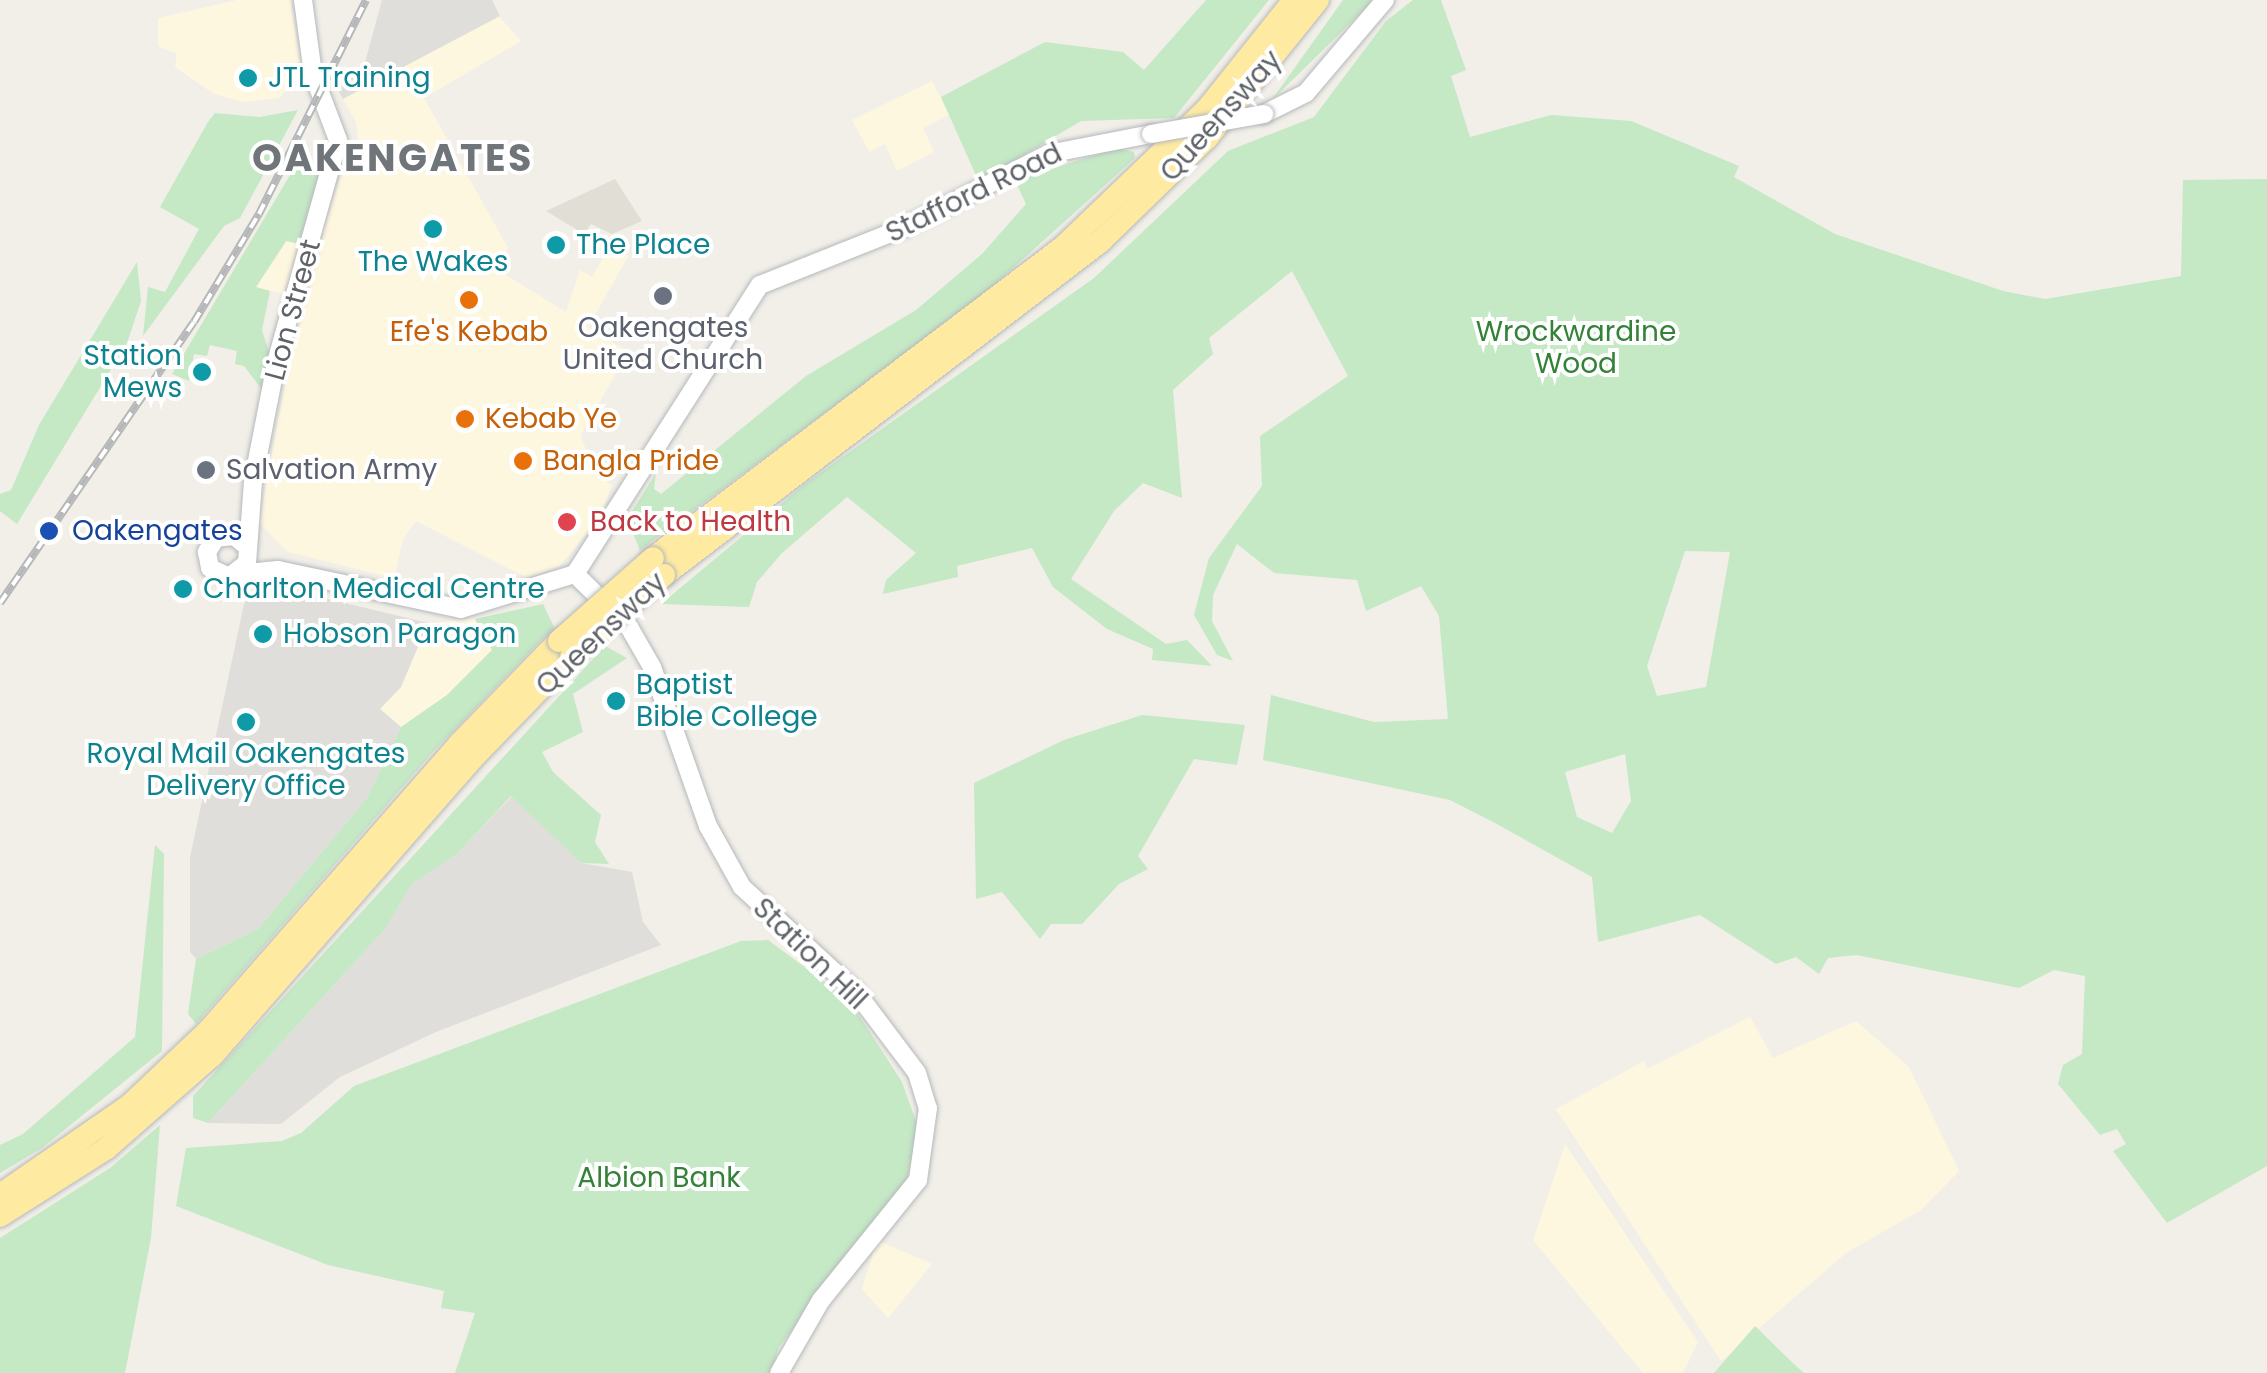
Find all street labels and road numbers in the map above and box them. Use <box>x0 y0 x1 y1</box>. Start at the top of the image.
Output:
street label: Queensway <box>1153 43 1289 189</box>
street label: Stafford Road <box>881 136 1067 250</box>
street label: Lion Street <box>258 236 328 384</box>
street label: Queensway <box>529 565 673 703</box>
street label: Station Hill <box>746 891 874 1017</box>

